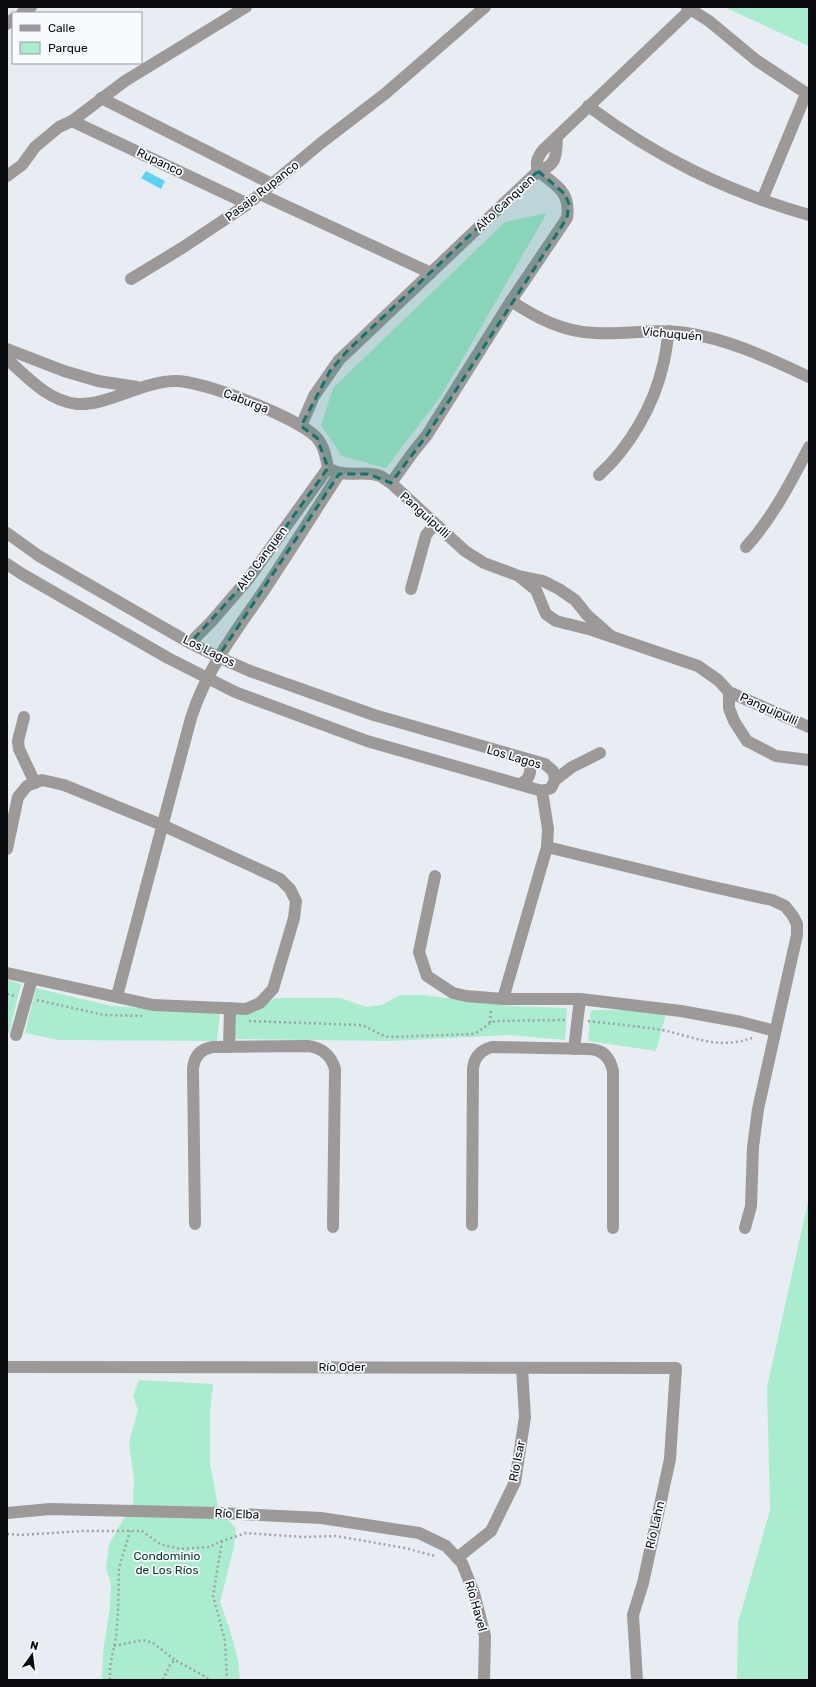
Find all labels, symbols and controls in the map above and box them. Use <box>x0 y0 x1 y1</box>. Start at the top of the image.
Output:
legend <box>12 12 142 64</box>
text: Calle <box>48 21 75 35</box>
text: Parque <box>48 41 88 55</box>
street label: Rupanco <box>135 145 186 179</box>
street label: Pasaje Rupanco <box>222 158 302 224</box>
street label: Alto Canquen <box>473 172 537 234</box>
street label: Vichuquén <box>641 324 703 344</box>
street label: Caburga <box>221 386 271 416</box>
street label: Panguipulli <box>397 489 453 541</box>
street label: Alto Canquen <box>234 524 290 592</box>
street label: Los Lagos <box>181 632 237 670</box>
street label: Panguipulli <box>738 690 800 728</box>
street label: Los Lagos <box>485 743 543 771</box>
street label: Río Oder <box>318 1360 366 1374</box>
street label: Río Isar <box>506 1439 528 1483</box>
street label: Río Lahn <box>643 1500 667 1550</box>
street label: Río Elba <box>214 1506 260 1522</box>
park label: Condominio de Los Ríos <box>134 1549 201 1577</box>
street label: Río Havel <box>462 1579 490 1633</box>
north arrow <box>12 1635 52 1675</box>
text: N <box>29 1639 40 1653</box>

